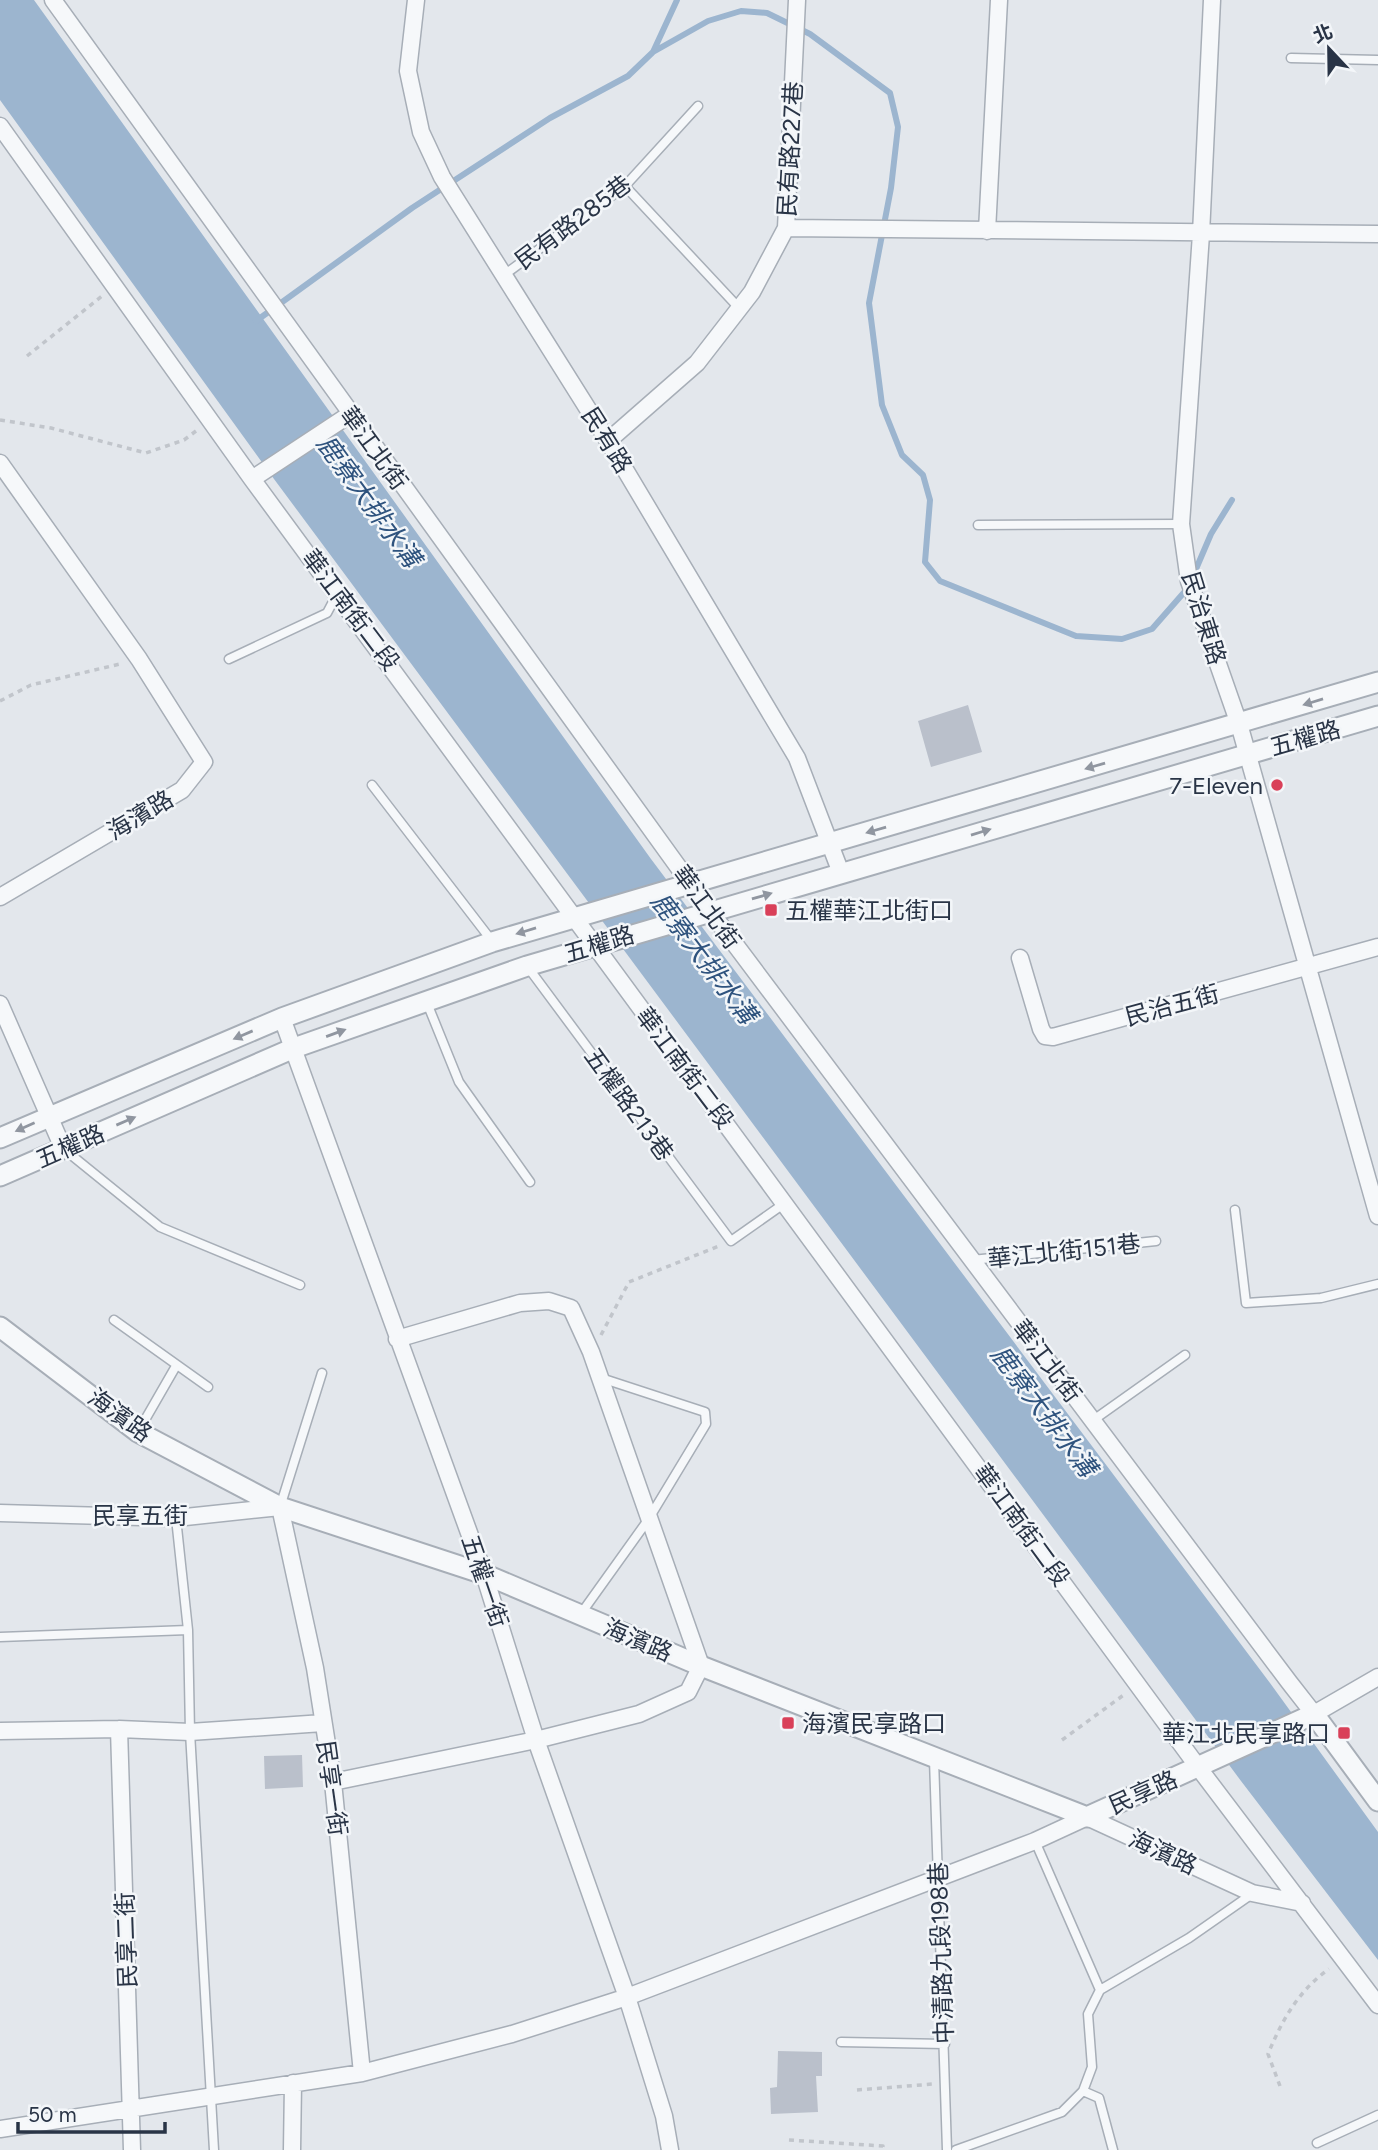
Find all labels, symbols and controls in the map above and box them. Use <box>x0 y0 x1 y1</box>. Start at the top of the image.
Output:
north arrow <box>1294 14 1364 84</box>
text: 北 <box>1310 19 1336 48</box>
street label: 民有路227巷 <box>772 80 808 218</box>
street label: 民有路285巷 <box>509 169 637 275</box>
street label: 華江北街 <box>334 401 414 495</box>
street label: 民有路 <box>576 402 638 478</box>
water label: 鹿寮大排水溝 <box>310 428 430 577</box>
street label: 華江南街二段 <box>296 544 406 676</box>
street label: 民治東路 <box>1176 568 1232 668</box>
one-way arrow <box>1302 697 1323 707</box>
street label: 五權路 <box>1266 714 1344 762</box>
one-way arrow <box>1084 762 1105 772</box>
place label: 7-Eleven <box>1169 771 1263 800</box>
marker: 7-Eleven <box>1269 777 1285 793</box>
street label: 海濱路 <box>102 784 178 846</box>
one-way arrow <box>865 825 886 835</box>
one-way arrow <box>970 826 991 836</box>
street label: 華江北街 <box>667 860 747 954</box>
water label: 鹿寮大排水溝 <box>644 886 766 1033</box>
one-way arrow <box>752 890 773 900</box>
place label: 五權華江北街口 <box>785 896 953 925</box>
marker: 五權華江北街口 <box>763 902 779 918</box>
street label: 五權路 <box>560 920 638 968</box>
one-way arrow <box>515 927 536 937</box>
street label: 民治五街 <box>1122 979 1222 1031</box>
street label: 華江南街二段 <box>630 1002 740 1134</box>
one-way arrow <box>325 1027 346 1038</box>
one-way arrow <box>233 1030 254 1041</box>
street label: 五權路213巷 <box>578 1042 680 1166</box>
one-way arrow <box>116 1115 136 1127</box>
street label: 五權路 <box>31 1118 109 1174</box>
one-way arrow <box>15 1121 35 1133</box>
street label: 華江北街151巷 <box>986 1229 1142 1273</box>
street label: 華江北街 <box>1007 1314 1087 1408</box>
water label: 鹿寮大排水溝 <box>984 1339 1106 1486</box>
street label: 海濱路 <box>82 1382 158 1448</box>
street label: 華江南街二段 <box>968 1458 1076 1592</box>
street label: 民享五街 <box>92 1501 188 1530</box>
street label: 五權一街 <box>456 1531 514 1631</box>
street label: 海濱路 <box>599 1613 677 1667</box>
place label: 海濱民享路口 <box>802 1709 946 1738</box>
marker: 海濱民享路口 <box>780 1715 796 1731</box>
place label: 華江北民享路口 <box>1162 1719 1330 1748</box>
marker: 華江北民享路口 <box>1336 1725 1352 1741</box>
street label: 民享一街 <box>311 1738 353 1838</box>
street label: 民享路 <box>1104 1764 1182 1820</box>
street label: 海濱路 <box>1124 1824 1202 1880</box>
street label: 中清路九段198巷 <box>923 1861 959 2045</box>
street label: 民享二街 <box>110 1892 142 1988</box>
scale bar <box>18 2090 164 2134</box>
text: 50 m <box>28 2102 77 2127</box>

